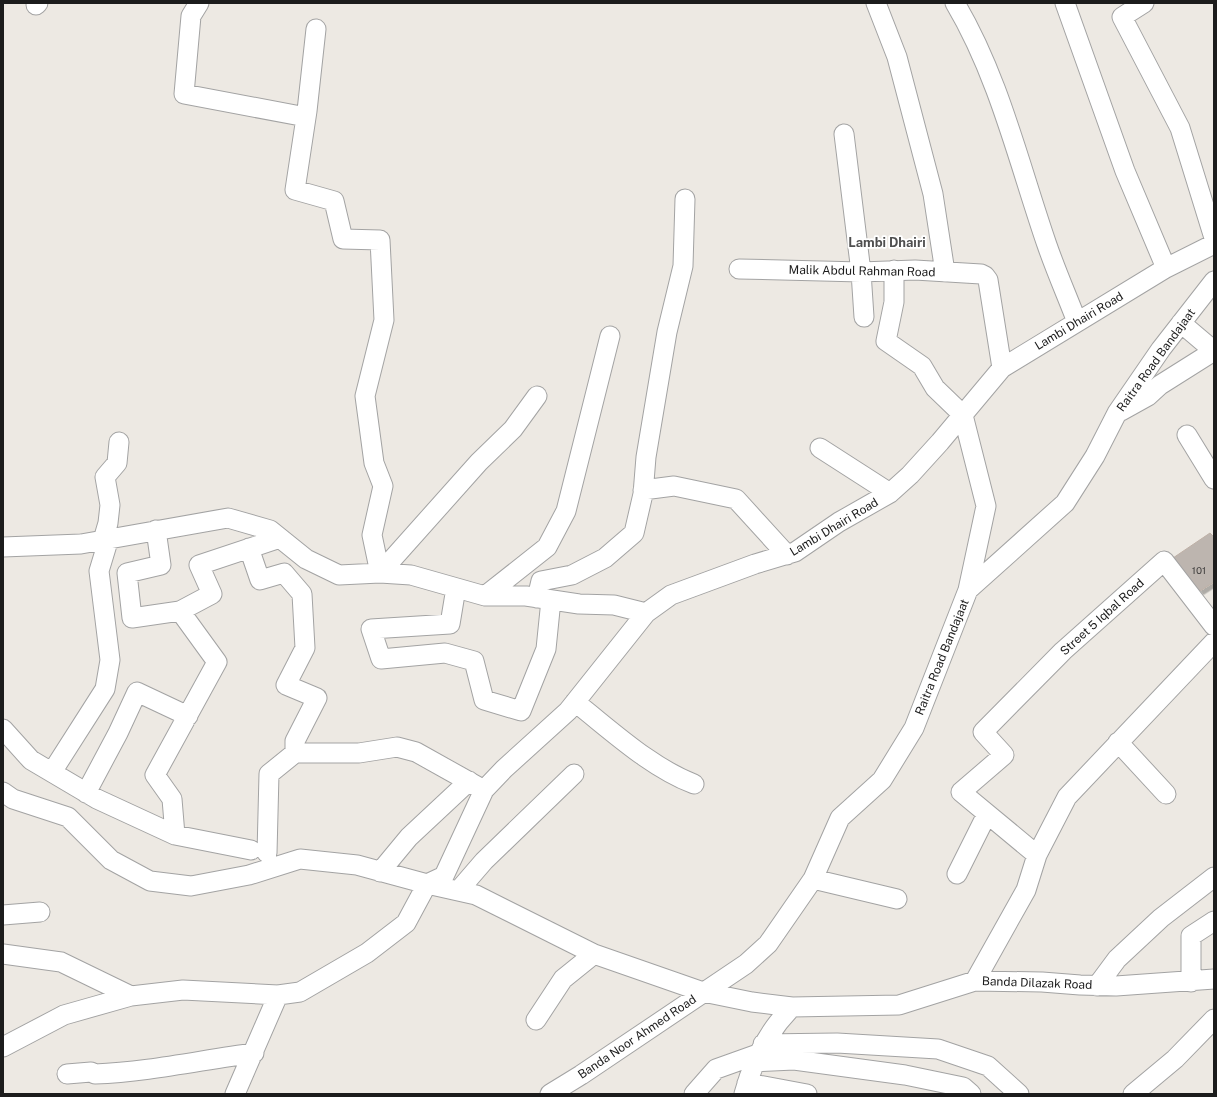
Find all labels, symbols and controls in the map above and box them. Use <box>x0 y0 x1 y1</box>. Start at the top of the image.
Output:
district label: Lambi Dhairi <box>848 235 926 250</box>
street label: Malik Abdul Rahman Road <box>789 263 935 279</box>
street label: Lambi Dhairi Road <box>1032 289 1126 353</box>
street label: Raitra Road Bandajaat <box>1114 306 1198 414</box>
street label: Lambi Dhairi Road <box>787 495 881 559</box>
house number: 101 <box>1192 564 1206 576</box>
street label: Street 5 Iqbal Road <box>1057 576 1147 658</box>
street label: Raitra Road Bandajaat <box>912 597 972 717</box>
street label: Banda Dilazak Road <box>982 974 1092 992</box>
street label: Banda Noor Ahmed Road <box>575 992 699 1082</box>

